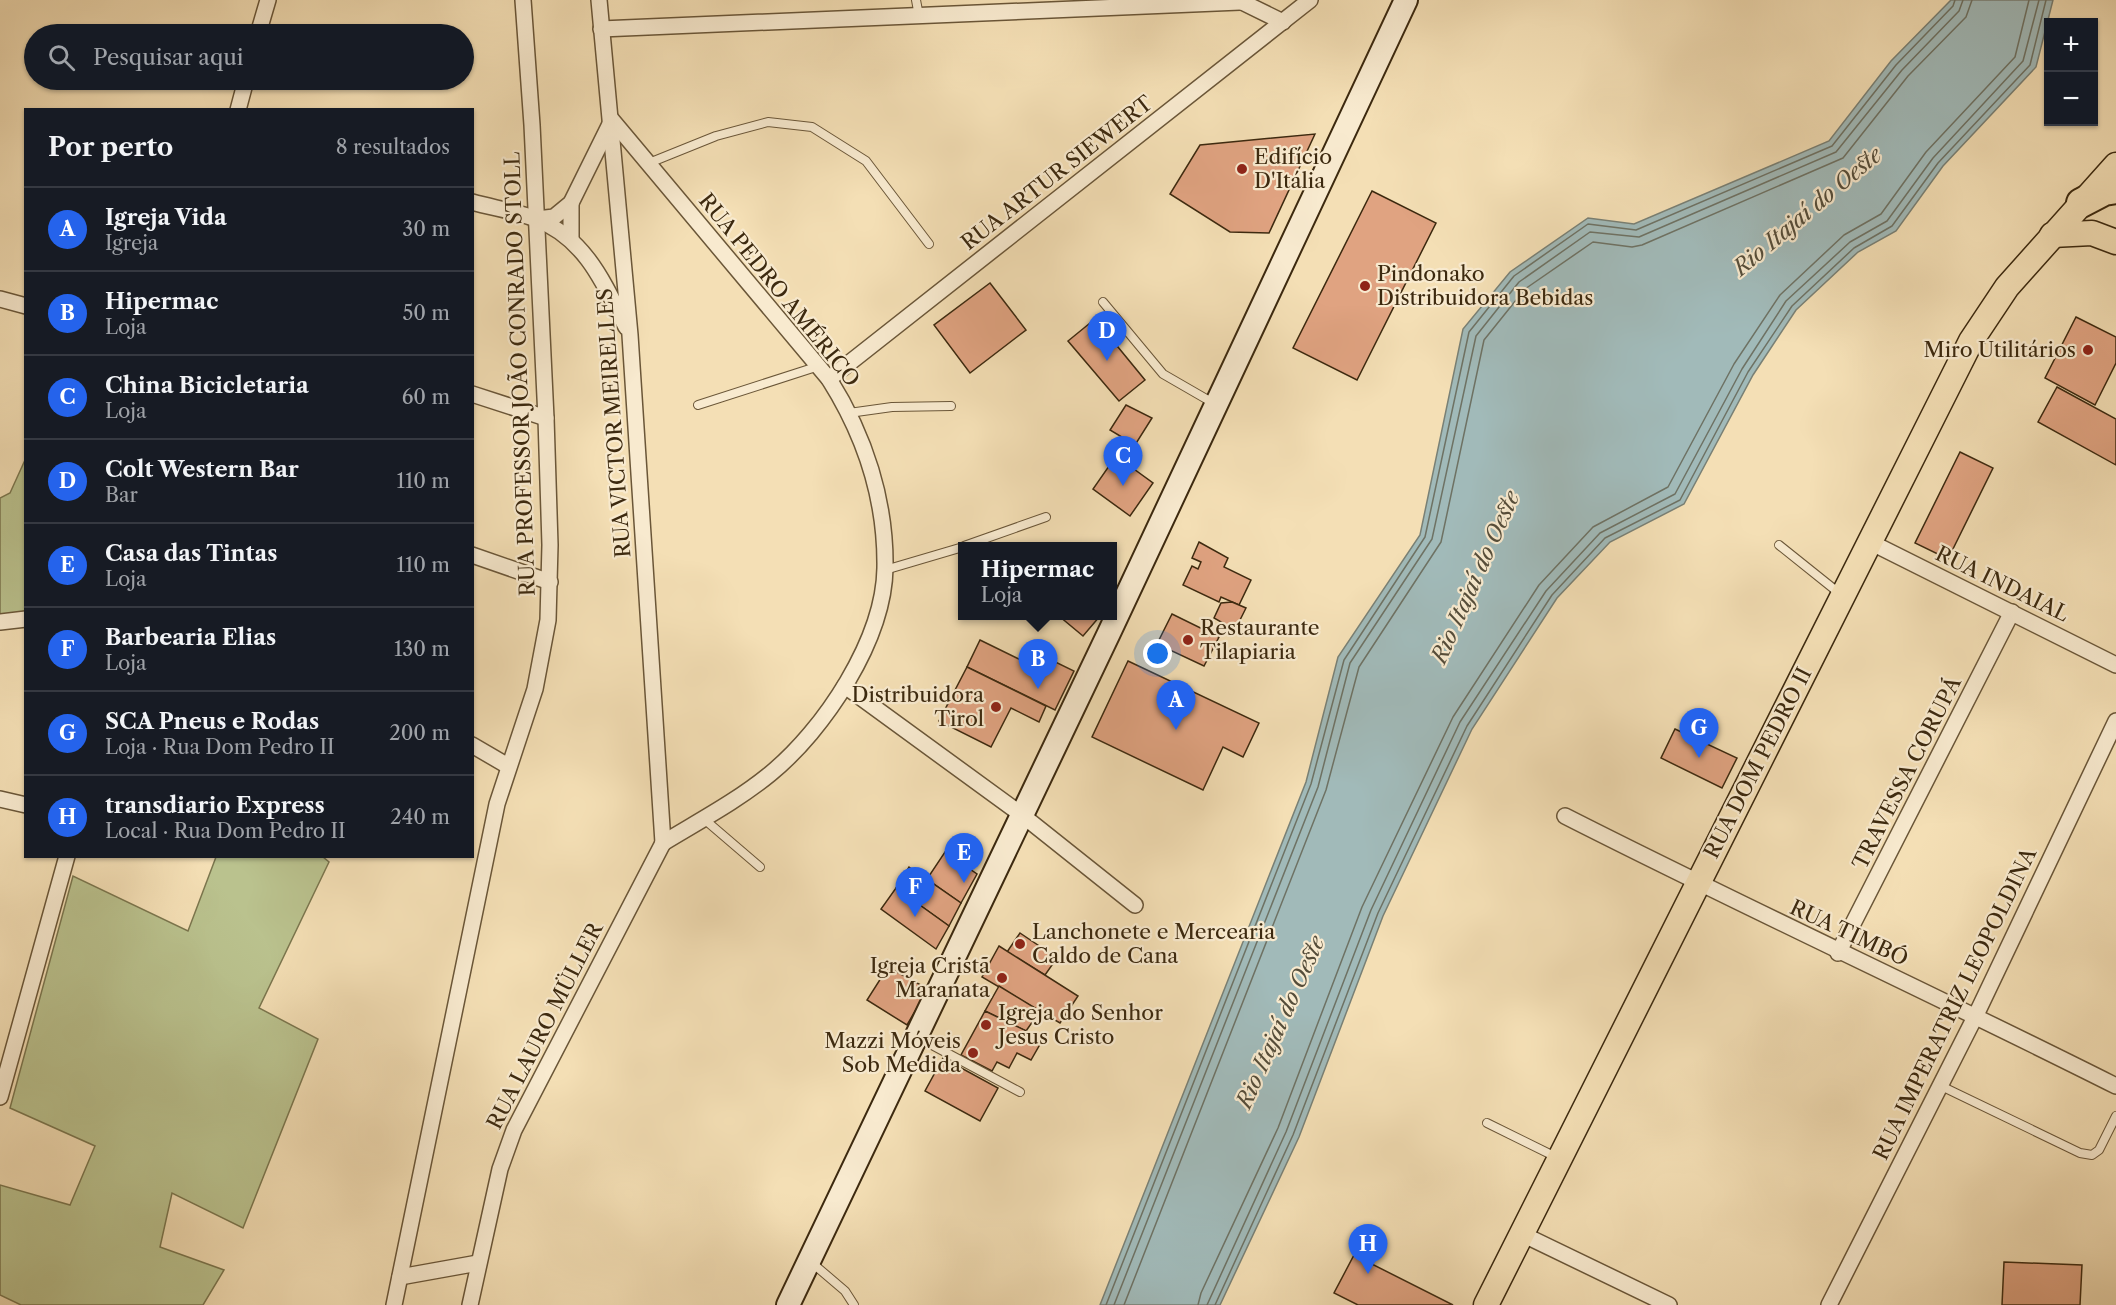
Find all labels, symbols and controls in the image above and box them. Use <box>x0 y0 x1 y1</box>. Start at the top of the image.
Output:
map controls <box>2044 18 2098 126</box>
button: + <box>2044 18 2098 72</box>
search box <box>24 24 474 90</box>
icon: search <box>45 41 78 74</box>
text: Pesquisar aqui <box>93 44 243 71</box>
button: − <box>2044 72 2098 126</box>
street label: RUA ARTUR SIEWERT <box>956 90 1157 255</box>
text: Por perto <box>48 131 173 163</box>
text: 8 resultados <box>336 135 450 159</box>
water label: Rio Itajaí do Oeste <box>1726 140 1888 283</box>
place label: Edifício D'Itália <box>1254 144 1332 193</box>
street label: RUA PROFESSOR JOÃO CONRADO STOLL <box>499 151 540 597</box>
marker: Edifício D'Itália <box>1235 162 1249 176</box>
street label: RUA PEDRO AMÉRICO <box>694 188 865 391</box>
text: Igreja Vida <box>105 204 227 231</box>
text: A <box>60 217 75 241</box>
text: 30 m <box>402 217 450 241</box>
text: Igreja <box>105 231 158 255</box>
place label: Pindonako Distribuidora Bebidas <box>1377 261 1593 310</box>
marker: Pindonako Distribuidora Bebidas <box>1358 279 1372 293</box>
street label: RUA VICTOR MEIRELLES <box>592 287 635 559</box>
text: Hipermac <box>105 288 218 315</box>
text: B <box>60 301 75 325</box>
text: 50 m <box>403 301 450 325</box>
pin: D <box>1088 312 1126 361</box>
text: Loja <box>105 315 147 339</box>
place label: Miro Utilitários <box>1923 337 2076 362</box>
marker: Miro Utilitários <box>2081 343 2095 357</box>
text: China Bicicletaria <box>105 372 309 399</box>
text: C <box>59 385 76 409</box>
text: 60 m <box>402 385 450 409</box>
text: Loja <box>105 399 147 423</box>
pin: C <box>1104 436 1142 486</box>
text: Colt Western Bar <box>105 456 299 483</box>
text: D <box>59 469 76 493</box>
text: 110 m <box>397 469 450 493</box>
text: Bar <box>105 483 138 507</box>
water label: Rio Itajaí do Oeste <box>1425 486 1526 669</box>
text: Casa das Tintas <box>105 540 277 567</box>
street label: RUA INDAIAL <box>1931 540 2073 627</box>
popup <box>958 542 1117 620</box>
text: E <box>60 553 75 577</box>
text: 110 m <box>397 553 450 577</box>
text: Hipermac <box>981 556 1094 583</box>
text: Loja <box>105 567 147 591</box>
text: Loja <box>981 583 1022 607</box>
place label: Restaurante Tilapiaria <box>1200 615 1320 664</box>
text: Barbearia Elias <box>105 624 276 651</box>
marker: Restaurante Tilapiaria <box>1181 633 1195 647</box>
text: F <box>61 637 74 661</box>
text: 130 m <box>394 637 450 661</box>
your location <box>1143 639 1172 668</box>
pin: B <box>1018 640 1058 689</box>
text: Loja <box>105 651 147 675</box>
street label: RUA DOM PEDRO II <box>1699 663 1817 862</box>
street label: TRAVESSA CORUPÁ <box>1847 672 1966 873</box>
pin: A <box>1156 680 1196 730</box>
place label: Distribuidora Tirol <box>851 682 985 731</box>
marker: Distribuidora Tirol <box>989 700 1003 714</box>
text: SCA Pneus e Rodas <box>105 708 319 735</box>
pin: G <box>1680 708 1718 758</box>
text: G <box>59 721 76 745</box>
text: 200 m <box>389 721 450 745</box>
text: Loja · Rua Dom Pedro II <box>105 735 335 759</box>
text: transdiario Express <box>105 792 325 819</box>
text: H <box>58 805 77 829</box>
text: 240 m <box>390 805 450 829</box>
text: Local · Rua Dom Pedro II <box>105 819 346 843</box>
pin: E <box>944 834 984 883</box>
street label: RUA IMPERATRIZ LEOPOLDINA <box>1868 843 2041 1164</box>
pin: F <box>896 868 934 917</box>
street label: RUA TIMBÓ <box>1786 894 1912 971</box>
street label: RUA LAURO MÜLLER <box>482 917 608 1133</box>
place label: Lanchonete e Mercearia Caldo de Cana <box>1032 919 1276 968</box>
water label: Rio Itajaí do Oeste <box>1230 931 1331 1114</box>
marker: Lanchonete e Mercearia Caldo de Cana <box>1013 937 1027 951</box>
place label: Igreja Cristã Maranata <box>870 953 991 1002</box>
marker: Igreja Cristã Maranata <box>995 971 1009 985</box>
place label: Igreja do Senhor Jesus Cristo <box>995 1000 1163 1049</box>
marker: Igreja do Senhor Jesus Cristo <box>979 1018 993 1032</box>
place label: Mazzi Móveis Sob Medida <box>824 1028 962 1077</box>
marker: Mazzi Móveis Sob Medida <box>966 1046 980 1060</box>
pin: H <box>1348 1224 1388 1274</box>

